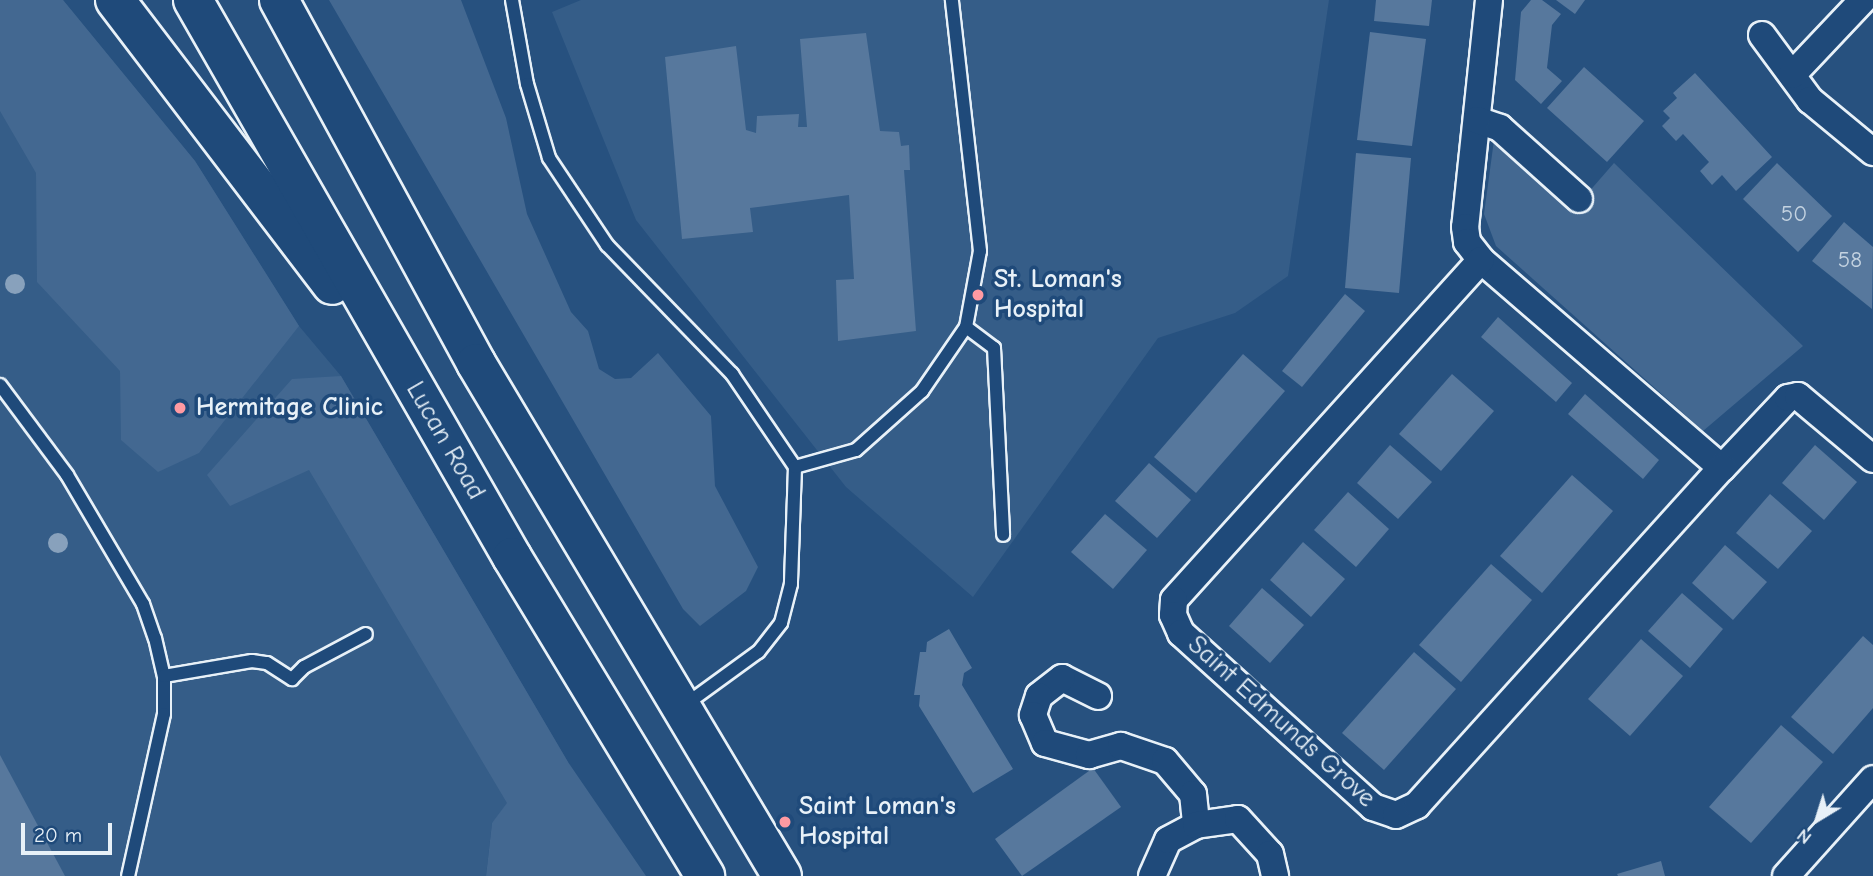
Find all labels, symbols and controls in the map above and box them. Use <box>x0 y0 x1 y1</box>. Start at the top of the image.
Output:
house number: 50 <box>1781 200 1807 228</box>
house number: 58 <box>1838 246 1862 274</box>
place label: St. Loman's Hospital <box>994 264 1122 326</box>
marker: St. Loman's Hospital <box>968 285 988 305</box>
street label: Lucan Road <box>399 376 491 506</box>
place label: Hermitage Clinic <box>196 392 383 424</box>
marker: Hermitage Clinic <box>170 398 190 418</box>
street label: Saint Edmunds Grove <box>1181 630 1381 814</box>
north arrow <box>1782 785 1852 855</box>
place label: Saint Loman's Hospital <box>799 791 956 852</box>
scale bar <box>24 810 116 854</box>
marker: Saint Loman's Hospital <box>777 814 793 830</box>
text: 20 m <box>34 823 82 847</box>
text: N <box>1792 824 1816 849</box>

